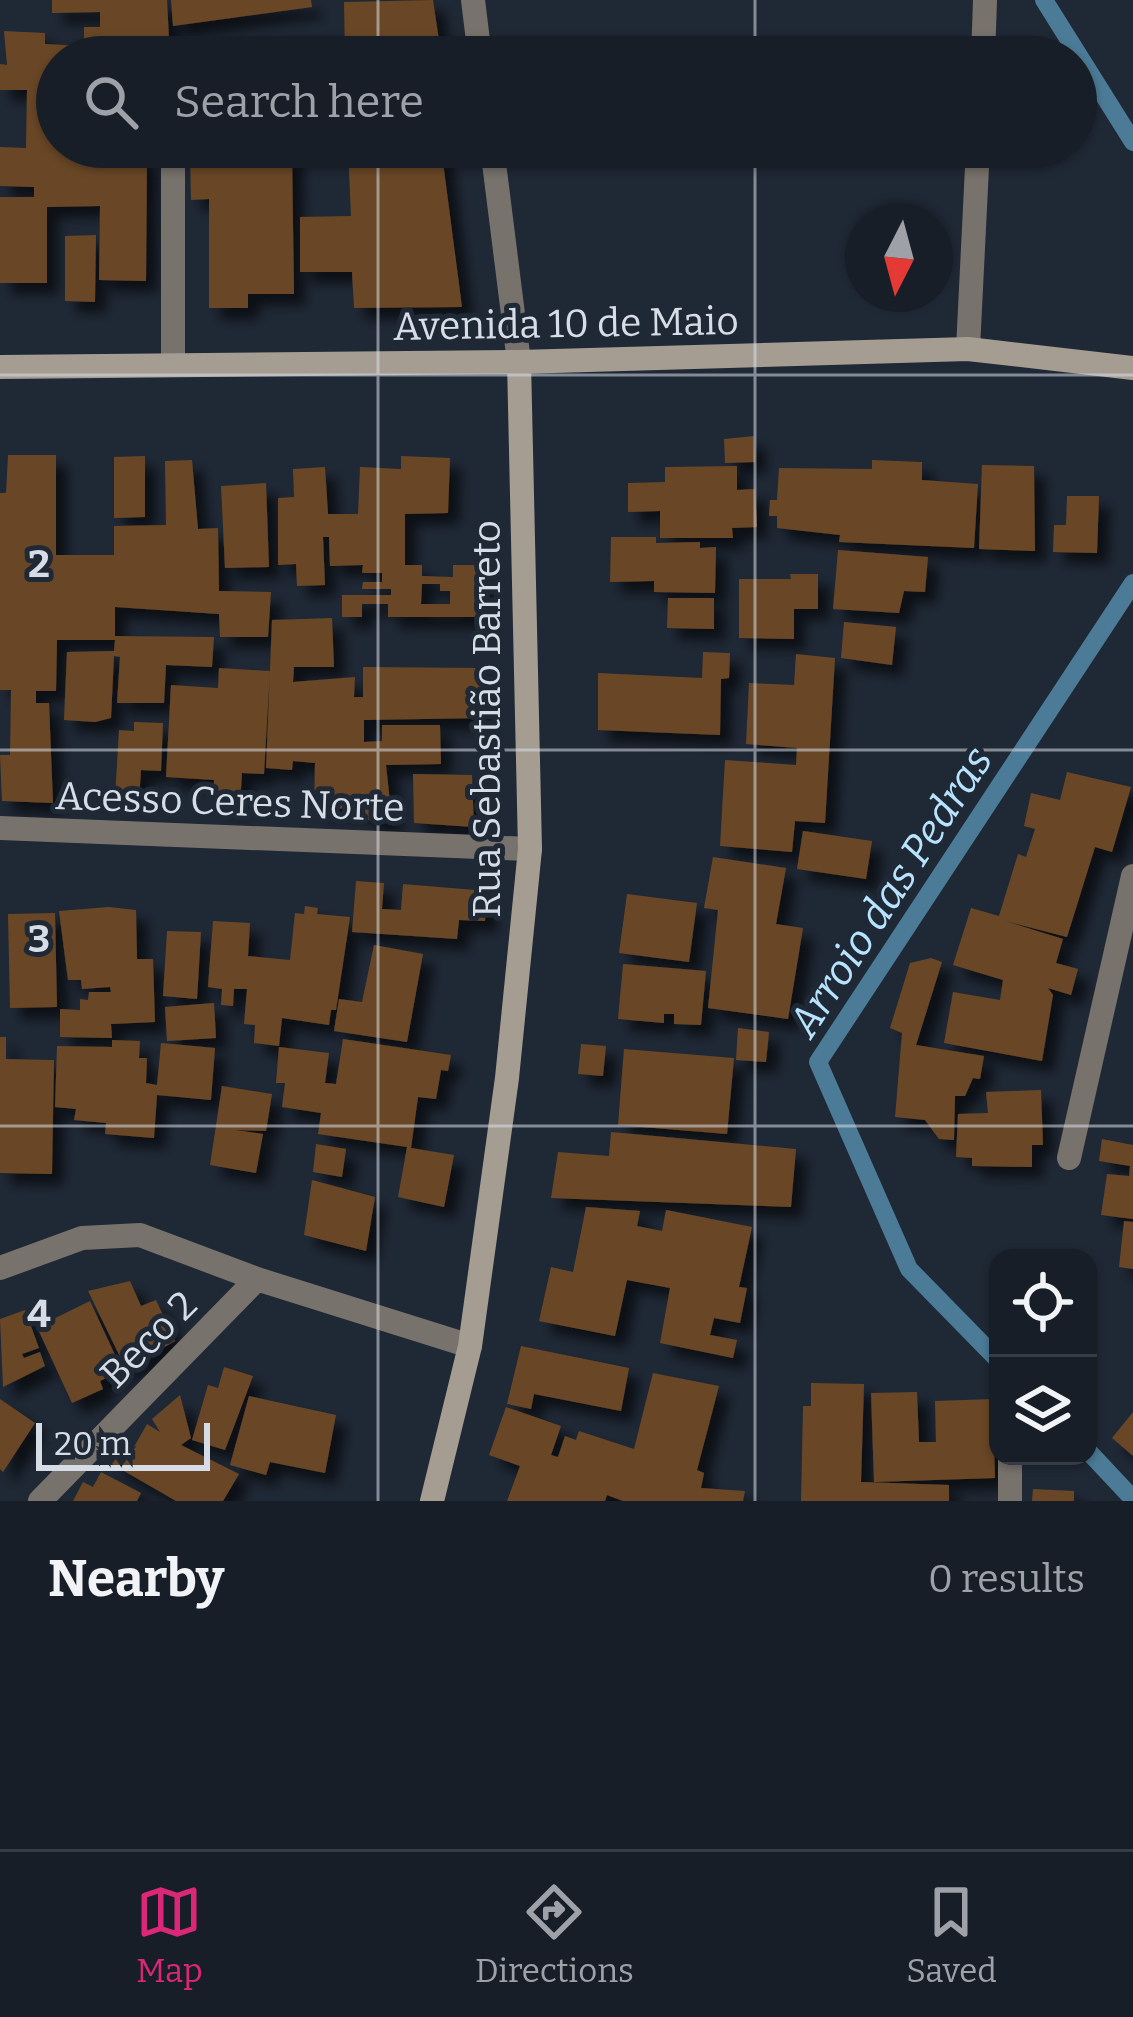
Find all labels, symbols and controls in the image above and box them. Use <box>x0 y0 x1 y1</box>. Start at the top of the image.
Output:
search box <box>36 36 1097 168</box>
icon: search <box>78 69 144 135</box>
text: Search here <box>174 75 424 129</box>
north arrow <box>845 204 953 312</box>
street label: Avenida 10 de Maio <box>393 298 739 350</box>
street label: Rua Sebastião Barreto <box>464 520 510 918</box>
text: 2 <box>28 541 50 587</box>
water label: Arroio das Pedras <box>778 737 1003 1047</box>
street label: Acesso Ceres Norte <box>55 773 405 831</box>
text: 3 <box>28 916 50 962</box>
map controls <box>989 1249 1097 1465</box>
button: locate <box>989 1249 1097 1357</box>
street label: Beco 2 <box>91 1282 206 1397</box>
text: 4 <box>27 1291 51 1337</box>
button: layers <box>989 1357 1097 1465</box>
scale bar <box>36 1417 210 1470</box>
text: 20 m <box>54 1424 131 1464</box>
text: Nearby <box>48 1548 224 1610</box>
text: 0 results <box>928 1556 1085 1602</box>
tab: Map <box>136 1879 203 1991</box>
tab: Directions <box>475 1879 634 1991</box>
tab: Saved <box>906 1879 997 1991</box>

